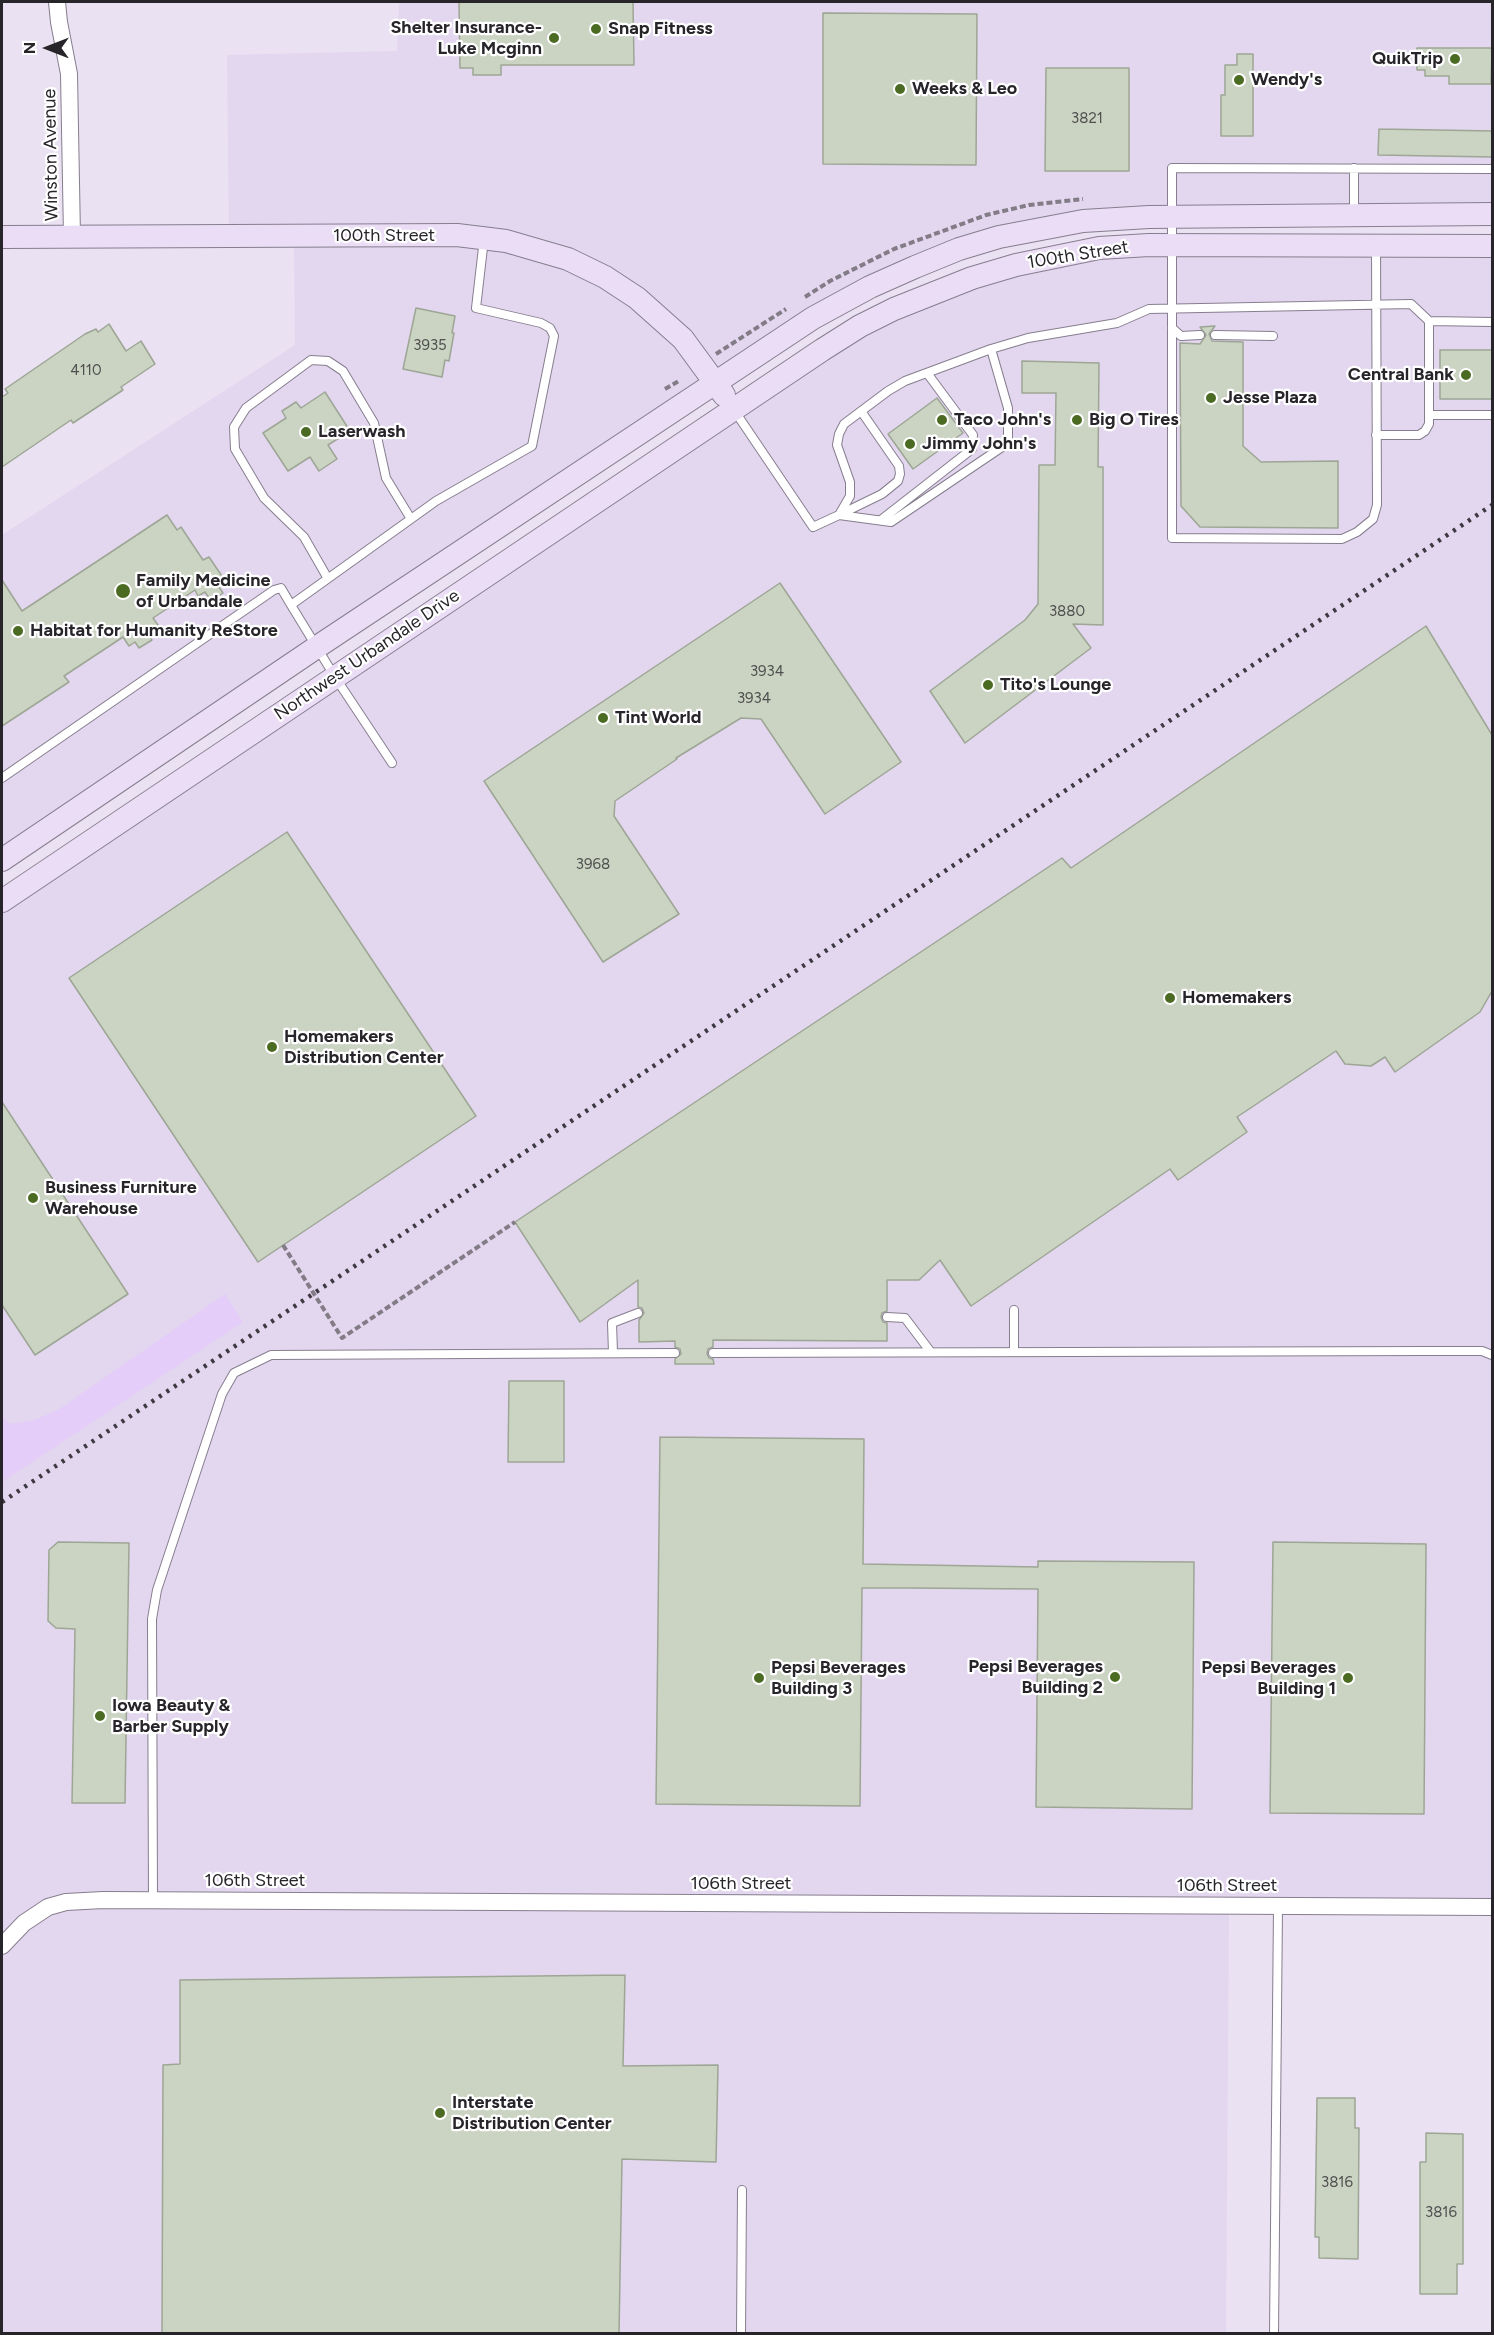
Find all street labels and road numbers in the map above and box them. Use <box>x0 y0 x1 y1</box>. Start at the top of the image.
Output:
street label: Winston Avenue <box>39 89 63 221</box>
street label: 100th Street <box>333 225 435 247</box>
street label: 100th Street <box>1026 236 1130 274</box>
street label: Northwest Urbandale Drive <box>270 585 464 725</box>
street label: 106th Street <box>205 1870 305 1892</box>
street label: 106th Street <box>691 1873 791 1895</box>
street label: 106th Street <box>1177 1875 1277 1897</box>

